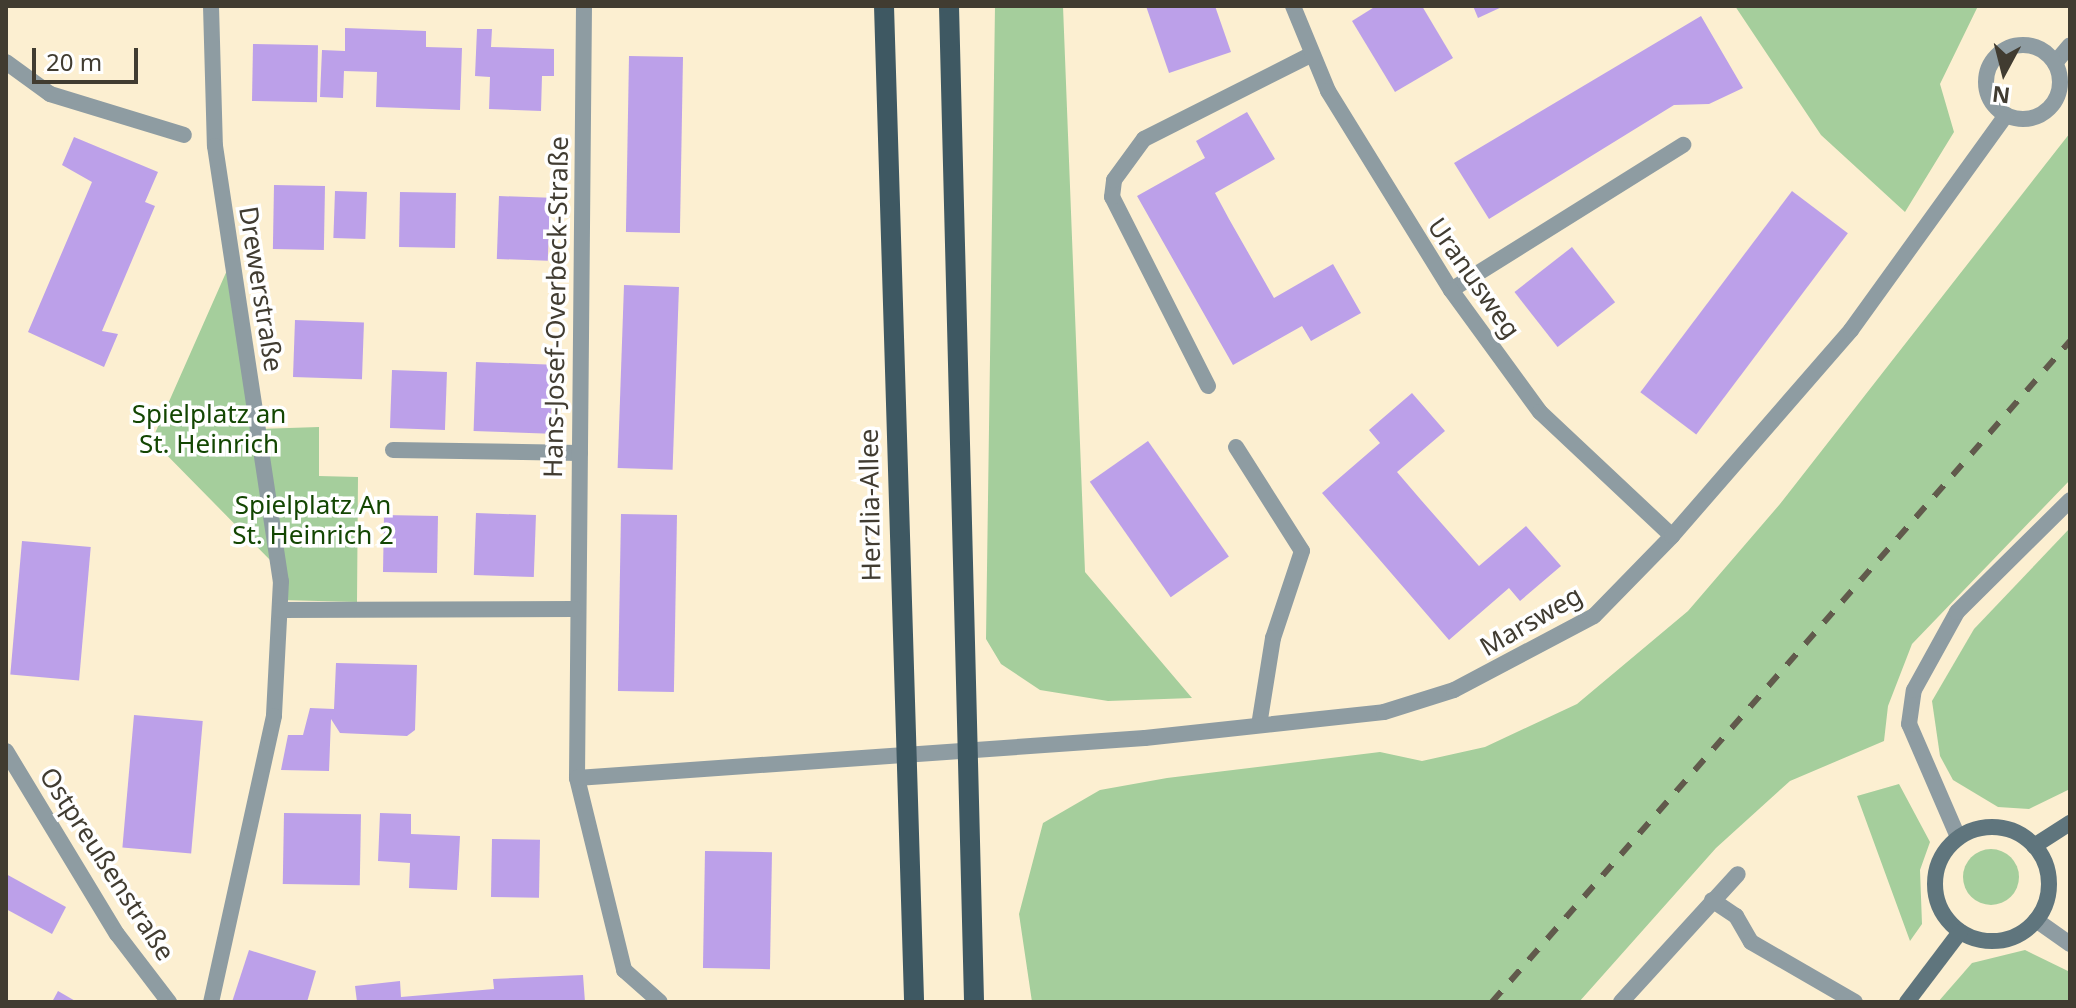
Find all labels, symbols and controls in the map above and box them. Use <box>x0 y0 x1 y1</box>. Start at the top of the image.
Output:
scale bar <box>36 32 142 82</box>
north arrow <box>1964 32 2044 112</box>
text: 20 m <box>46 45 102 78</box>
text: N <box>1990 80 2012 112</box>
street label: Hans-Josef-Overbeck-Straße <box>537 136 575 478</box>
street label: Drewerstraße <box>233 204 289 374</box>
street label: Uranusweg <box>1421 212 1527 344</box>
park label: Spielplatz an St. Heinrich <box>132 398 286 460</box>
street label: Herzlia-Allee <box>853 428 887 582</box>
park label: Spielplatz An St. Heinrich 2 <box>232 489 394 550</box>
street label: Marsweg <box>1475 579 1587 663</box>
street label: Ostpreußenstraße <box>33 762 181 966</box>

